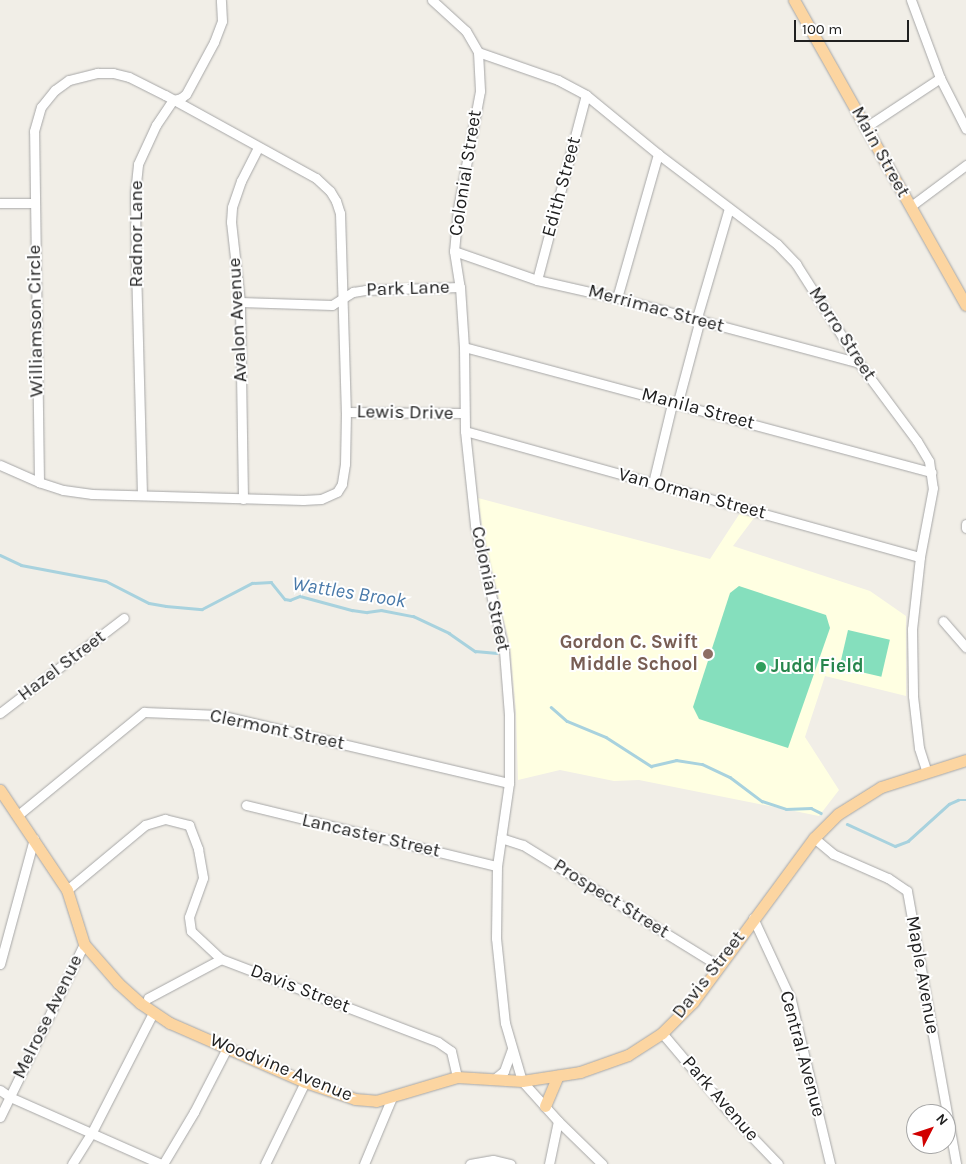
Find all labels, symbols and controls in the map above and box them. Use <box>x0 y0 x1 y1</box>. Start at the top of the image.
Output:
scale bar <box>796 10 911 42</box>
text: 100 m <box>802 20 842 38</box>
street label: Main Street <box>846 103 914 201</box>
street label: Colonial Street <box>445 108 487 238</box>
street label: Edith Street <box>538 134 586 240</box>
street label: Radnor Lane <box>126 180 148 288</box>
street label: Williamson Circle <box>23 245 49 397</box>
street label: Avalon Avenue <box>223 257 253 383</box>
street label: Park Lane <box>366 276 450 302</box>
street label: Merrimac Street <box>585 280 727 338</box>
street label: Morro Street <box>803 283 881 385</box>
street label: Manila Street <box>639 383 757 435</box>
street label: Lewis Drive <box>356 401 454 425</box>
street label: Van Orman Street <box>616 463 768 525</box>
street label: Colonial Street <box>466 524 514 654</box>
water label: Wattles Brook <box>290 571 408 613</box>
street label: Hazel Street <box>14 626 110 706</box>
place label: Gordon C. Swift Middle School <box>560 632 698 676</box>
marker: Gordon C. Swift Middle School <box>702 648 714 660</box>
place label: Judd Field <box>771 656 864 678</box>
marker: Judd Field <box>755 661 767 673</box>
street label: Clermont Street <box>208 705 346 755</box>
street label: Lancaster Street <box>300 809 442 863</box>
street label: Prospect Street <box>549 854 673 944</box>
street label: Maple Avenue <box>900 914 944 1036</box>
street label: Davis Street <box>668 927 750 1023</box>
street label: Melrose Avenue <box>8 951 88 1083</box>
street label: Davis Street <box>247 960 353 1018</box>
street label: Central Avenue <box>774 988 830 1120</box>
street label: Woodvine Avenue <box>206 1029 356 1107</box>
street label: Park Avenue <box>677 1052 763 1146</box>
north arrow <box>906 1104 956 1154</box>
text: N <box>932 1110 952 1129</box>

